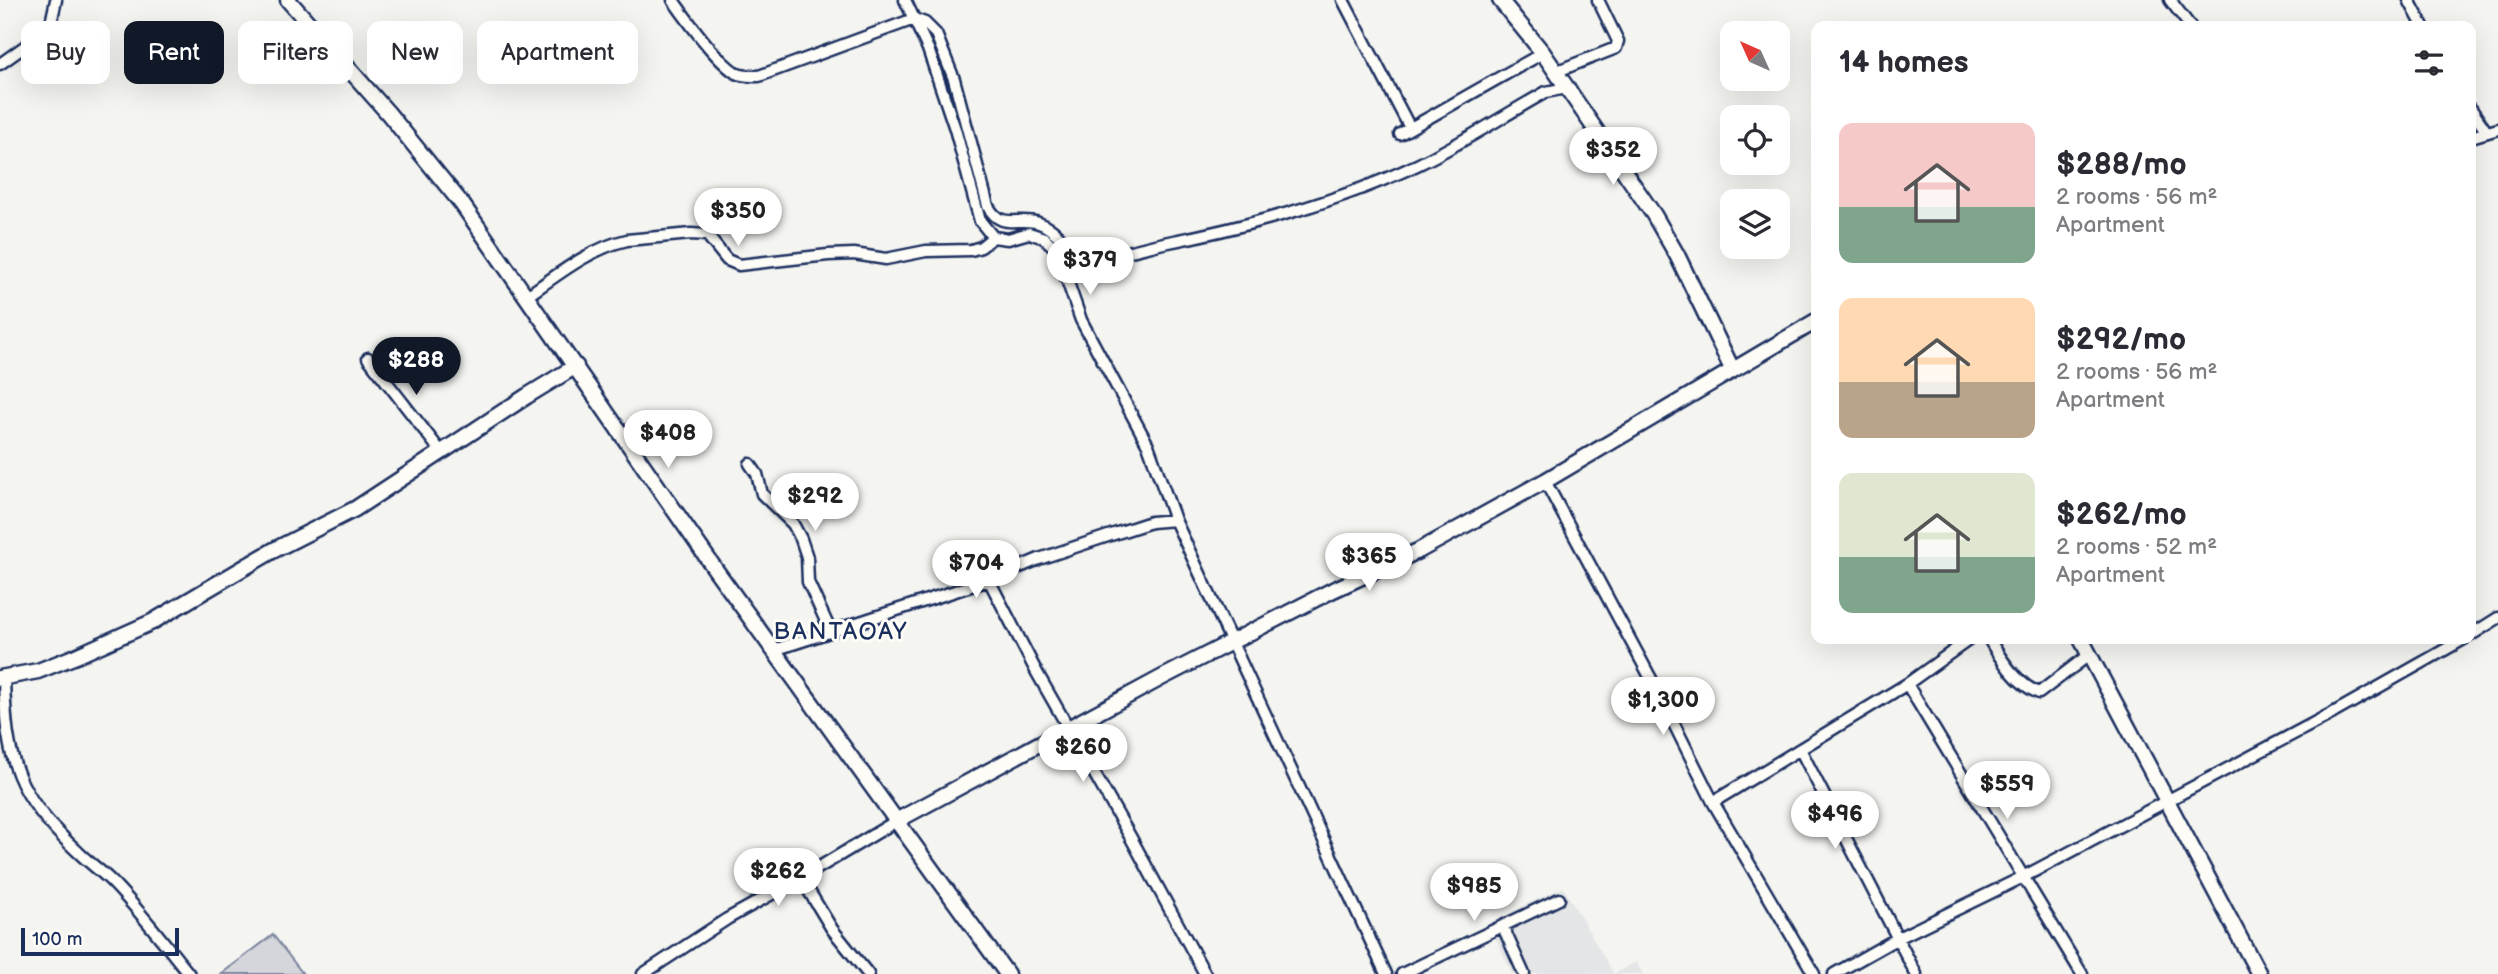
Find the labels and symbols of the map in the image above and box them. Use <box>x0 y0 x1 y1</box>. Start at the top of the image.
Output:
north arrow <box>1720 21 1790 91</box>
pin: $352 <box>1572 128 1654 187</box>
pin: $350 <box>697 188 779 248</box>
pin: $379 <box>1049 238 1131 297</box>
pin: $288 <box>375 338 457 397</box>
pin: $408 <box>627 410 709 470</box>
pin: $292 <box>774 474 856 533</box>
pin: $365 <box>1328 534 1410 593</box>
pin: $704 <box>935 540 1017 600</box>
district label: BANTAOAY <box>773 617 909 646</box>
pin: $1,300 <box>1606 678 1720 737</box>
pin: $260 <box>1042 724 1124 784</box>
pin: $559 <box>1966 762 2048 821</box>
pin: $496 <box>1794 792 1876 851</box>
pin: $262 <box>737 848 819 908</box>
pin: $985 <box>1433 864 1515 923</box>
scale bar <box>21 925 178 957</box>

